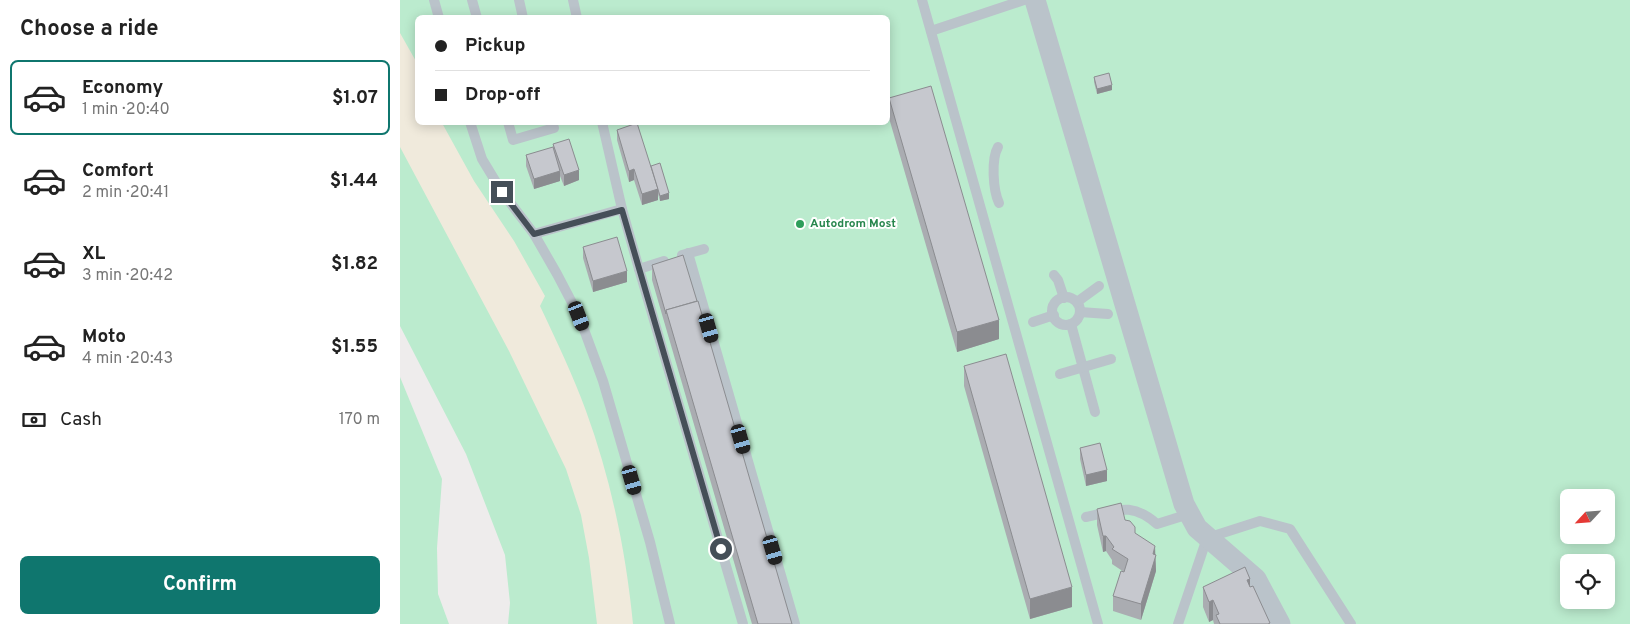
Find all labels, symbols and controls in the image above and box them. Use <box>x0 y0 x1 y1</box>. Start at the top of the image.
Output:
text: Choose a ride <box>20 16 158 43</box>
text: Pickup <box>465 34 525 58</box>
icon: car <box>22 75 67 120</box>
text: Economy <box>82 76 163 100</box>
text: Drop-off <box>465 83 540 107</box>
text: $1.07 <box>332 86 378 110</box>
text: 1 min · 20:40 <box>82 100 170 120</box>
icon: car <box>22 158 67 203</box>
text: Comfort <box>82 159 154 183</box>
text: $1.44 <box>330 169 378 193</box>
route end <box>491 181 513 203</box>
text: 2 min · 20:41 <box>82 183 169 203</box>
place label: Autodrom Most <box>810 216 896 232</box>
marker: Autodrom Most <box>794 218 806 230</box>
icon: car <box>22 241 67 286</box>
text: XL <box>82 242 105 266</box>
text: $1.82 <box>331 252 378 276</box>
text: 3 min · 20:42 <box>82 266 173 286</box>
car <box>566 299 591 333</box>
car <box>697 312 720 344</box>
icon: car <box>22 324 67 369</box>
text: Moto <box>82 325 126 349</box>
text: $1.55 <box>331 335 378 359</box>
text: 4 min · 20:43 <box>82 349 173 369</box>
icon: cash <box>20 406 48 434</box>
text: Cash <box>60 408 102 432</box>
text: 170 m <box>339 410 380 430</box>
car <box>729 423 752 455</box>
car <box>620 464 643 496</box>
north arrow <box>1560 489 1615 544</box>
map controls <box>1560 489 1615 609</box>
car <box>761 534 784 566</box>
route start <box>710 538 732 560</box>
button: locate <box>1560 554 1615 609</box>
button: Confirm <box>20 556 380 614</box>

